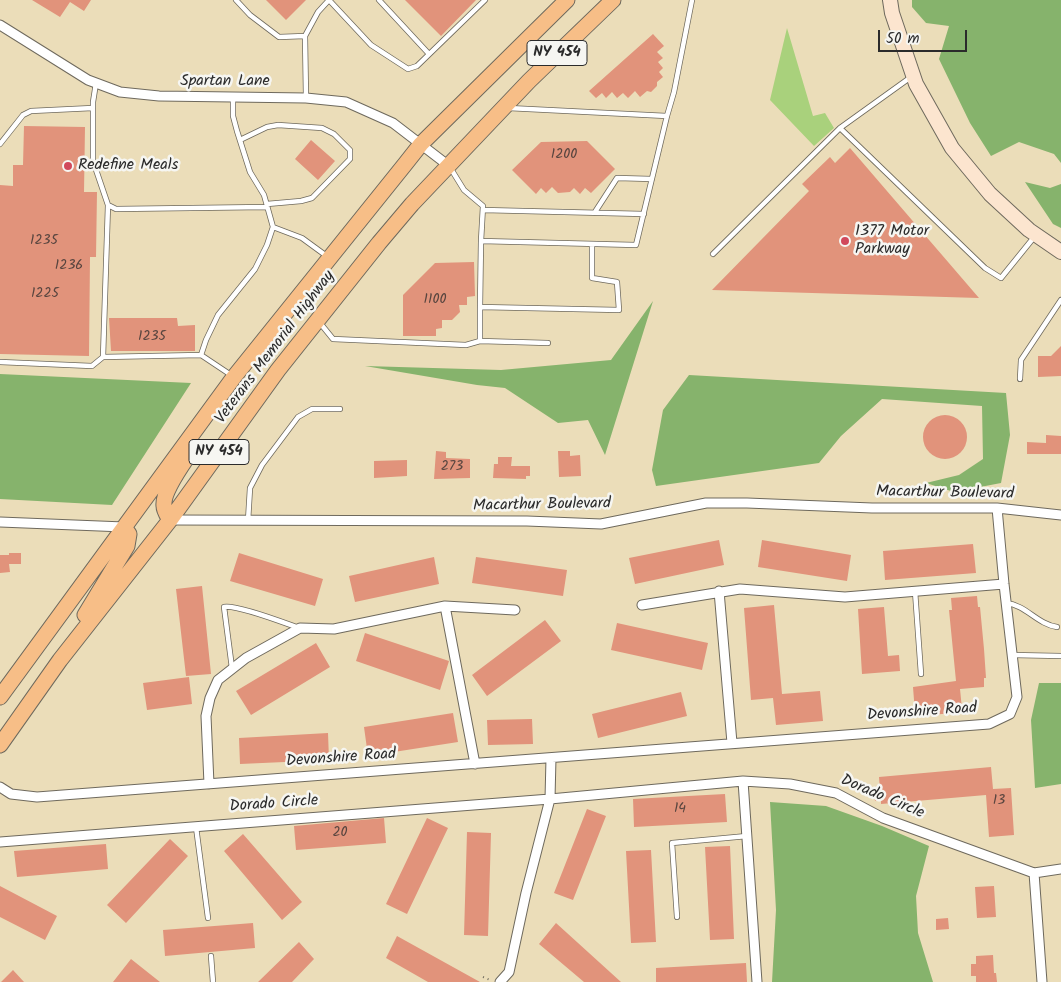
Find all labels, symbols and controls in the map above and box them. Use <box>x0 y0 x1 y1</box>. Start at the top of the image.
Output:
scale bar <box>881 20 970 52</box>
text: 50 m <box>886 27 920 51</box>
road number: NY 454 <box>527 40 587 66</box>
street label: Spartan Lane <box>180 72 270 92</box>
house number: 1200 <box>551 148 577 164</box>
place label: Redefine Meals <box>78 156 178 176</box>
marker: Redefine Meals <box>62 160 74 172</box>
place label: 1377 Motor Parkway <box>855 222 929 260</box>
house number: 1235 <box>30 234 58 250</box>
marker: 1377 Motor Parkway <box>839 235 851 247</box>
house number: 1236 <box>55 259 83 275</box>
street label: Veterans Memorial Highway <box>212 268 340 428</box>
house number: 1225 <box>31 287 59 303</box>
house number: 1100 <box>424 293 446 309</box>
house number: 1235 <box>138 330 166 346</box>
road number: NY 454 <box>189 440 249 464</box>
house number: 273 <box>441 460 463 476</box>
street label: Macarthur Boulevard <box>876 483 1014 505</box>
street label: Macarthur Boulevard <box>473 495 611 517</box>
street label: Devonshire Road <box>866 700 978 726</box>
street label: Devonshire Road <box>285 746 397 772</box>
street label: Dorado Circle <box>837 772 927 824</box>
street label: Dorado Circle <box>229 792 319 818</box>
house number: 13 <box>993 794 1005 810</box>
house number: 14 <box>674 802 686 818</box>
house number: 20 <box>332 826 348 842</box>

